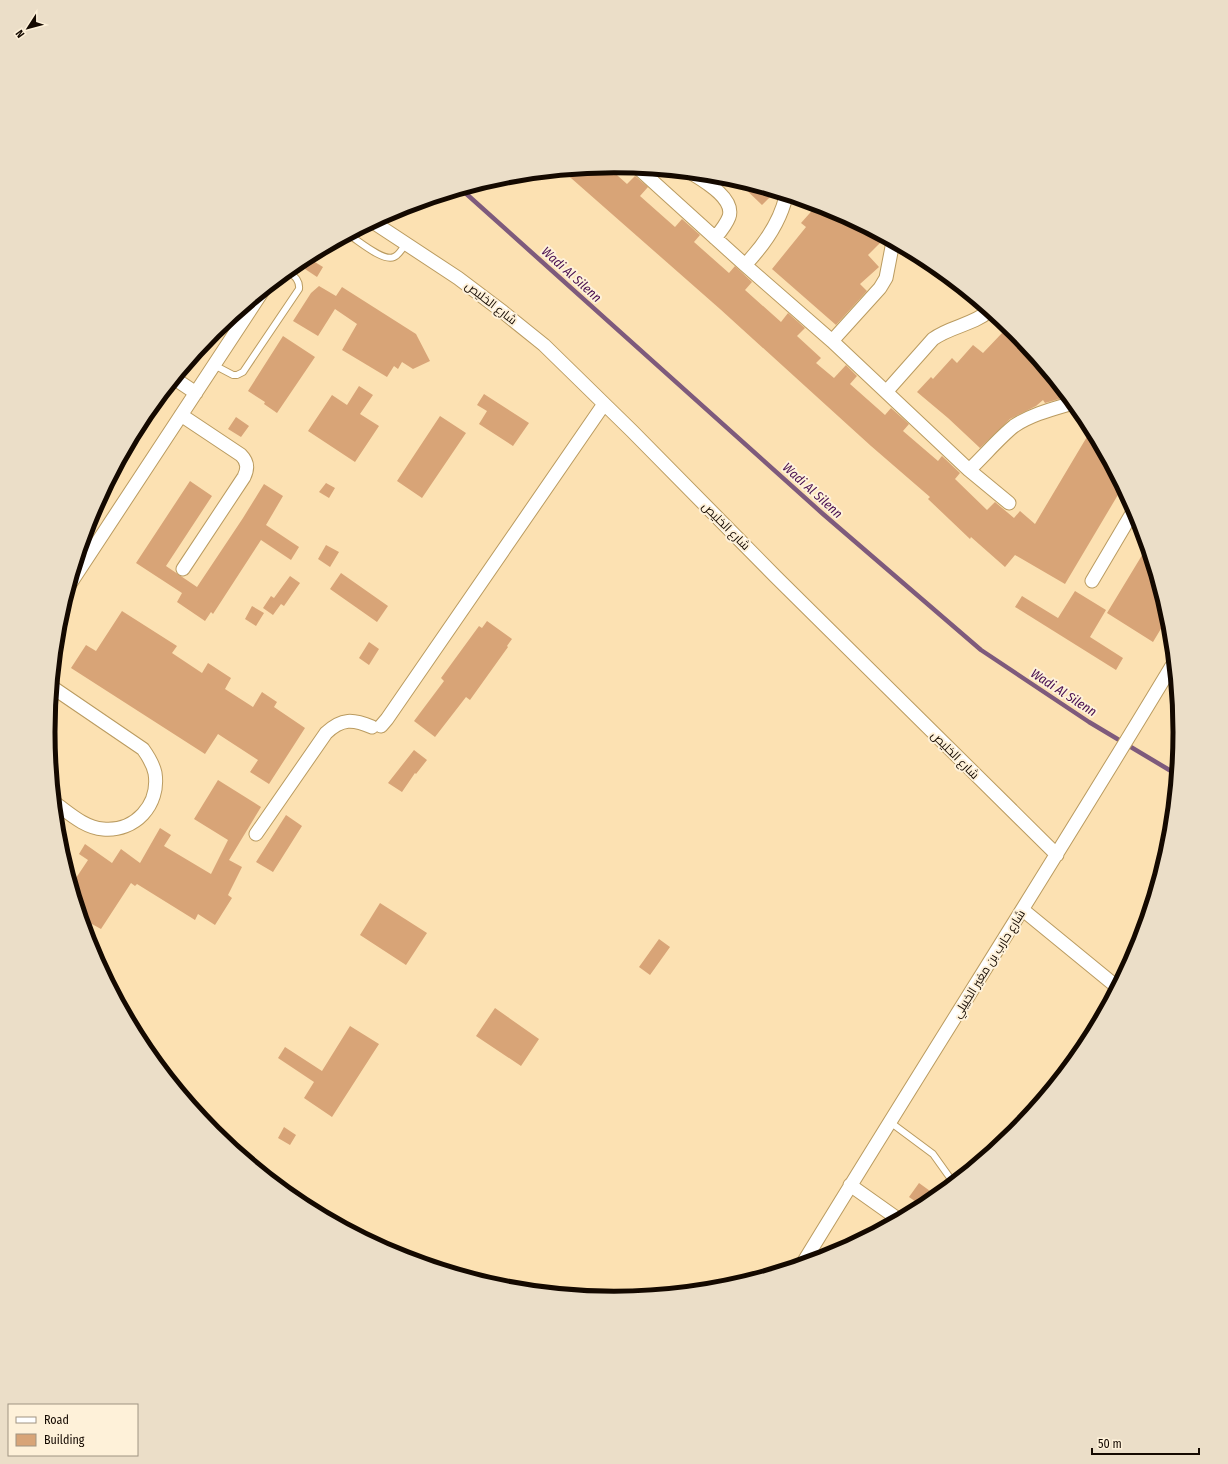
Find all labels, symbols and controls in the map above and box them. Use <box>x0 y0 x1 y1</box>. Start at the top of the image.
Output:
north arrow <box>8 8 48 48</box>
text: N <box>13 27 28 40</box>
water label: Wadi Al Silenn <box>539 244 605 305</box>
street label: شارع الخليص <box>462 278 520 328</box>
water label: Wadi Al Silenn <box>780 460 846 521</box>
street label: شارع الخليص <box>699 499 753 554</box>
water label: Wadi Al Silenn <box>1028 666 1100 719</box>
street label: شارع الخليص <box>928 728 982 783</box>
street label: شارع حارب بن مغير الخييلي <box>950 907 1031 1022</box>
legend <box>8 1404 138 1456</box>
text: Road <box>44 1413 69 1427</box>
scale bar <box>1092 1430 1199 1456</box>
text: Building <box>44 1433 85 1447</box>
text: 50 m <box>1098 1437 1122 1451</box>

